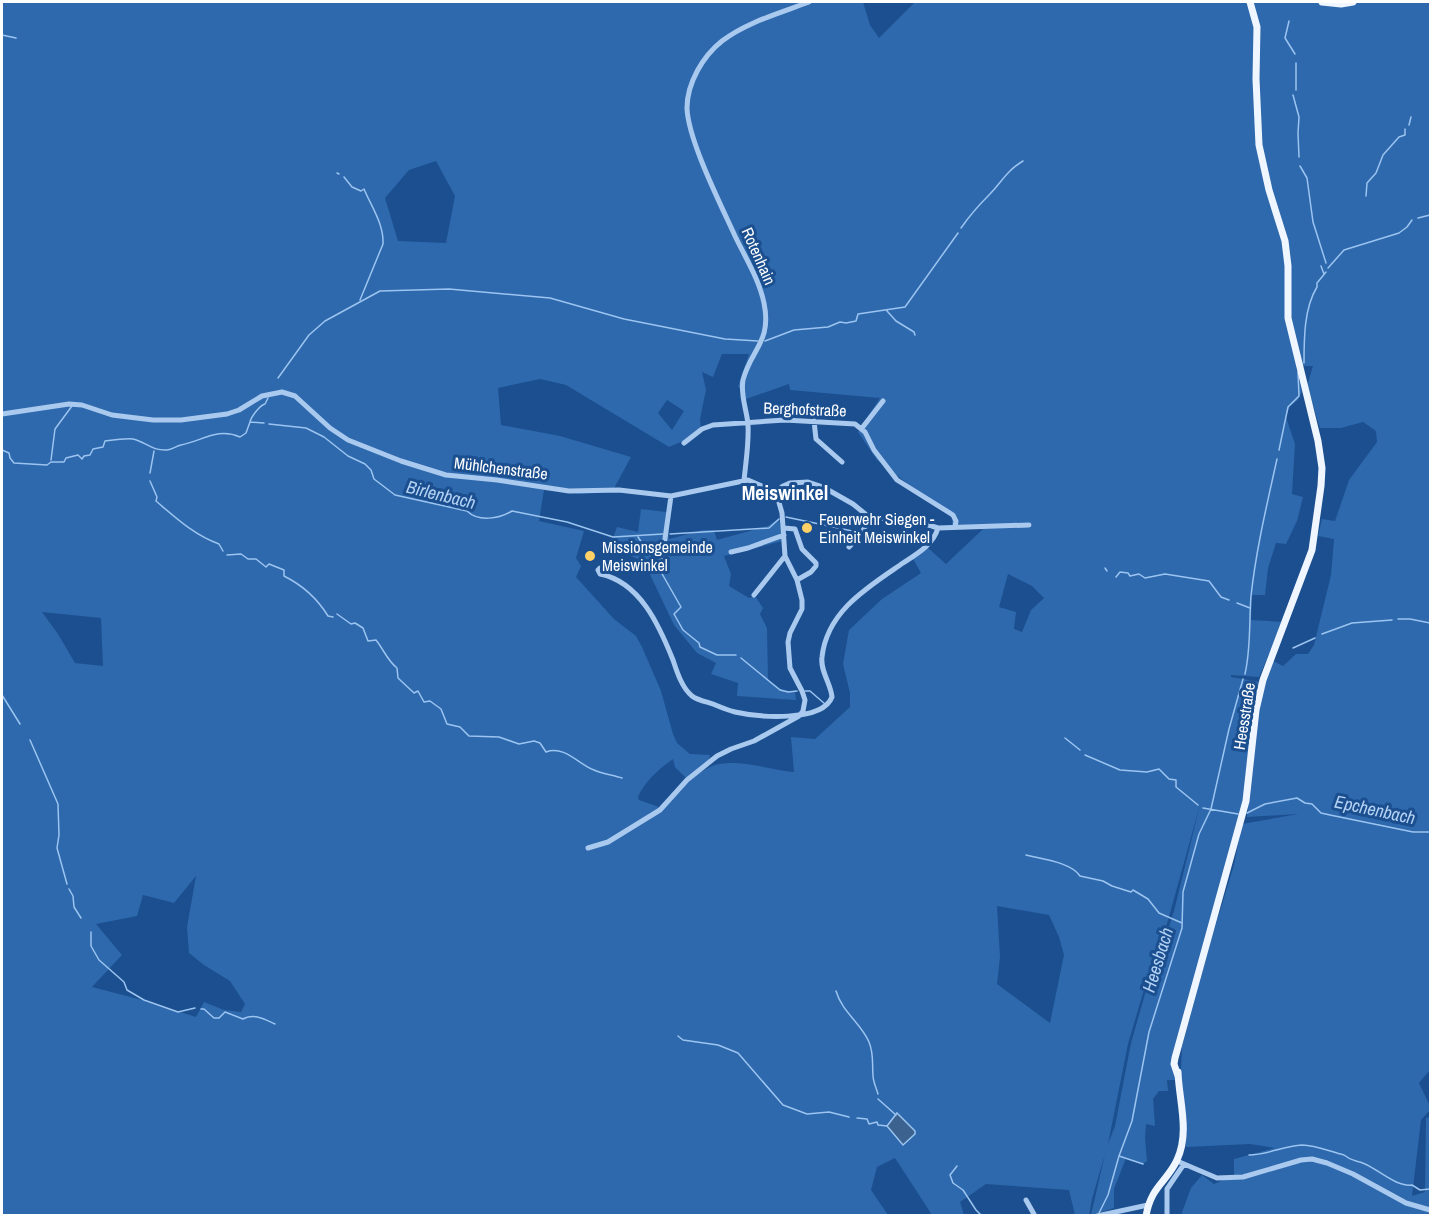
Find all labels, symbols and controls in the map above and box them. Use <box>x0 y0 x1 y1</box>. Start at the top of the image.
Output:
street label: Rotenhain <box>737 224 781 288</box>
street label: Berghofstraße <box>763 397 847 421</box>
street label: Mühlchenstraße <box>453 451 549 485</box>
water label: Birlenbach <box>404 474 478 515</box>
district label: Meiswinkel <box>742 479 828 506</box>
place label: Feuerwehr Siegen - Einheit Meiswinkel <box>819 508 935 548</box>
marker: Feuerwehr Siegen - Einheit Meiswinkel <box>800 521 814 535</box>
place label: Missionsgemeinde Meiswinkel <box>602 536 713 576</box>
marker: Missionsgemeinde Meiswinkel <box>583 549 597 563</box>
street label: Heesstraße <box>1228 681 1260 751</box>
water label: Epchenbach <box>1332 789 1418 830</box>
water label: Heesbach <box>1136 924 1179 995</box>

